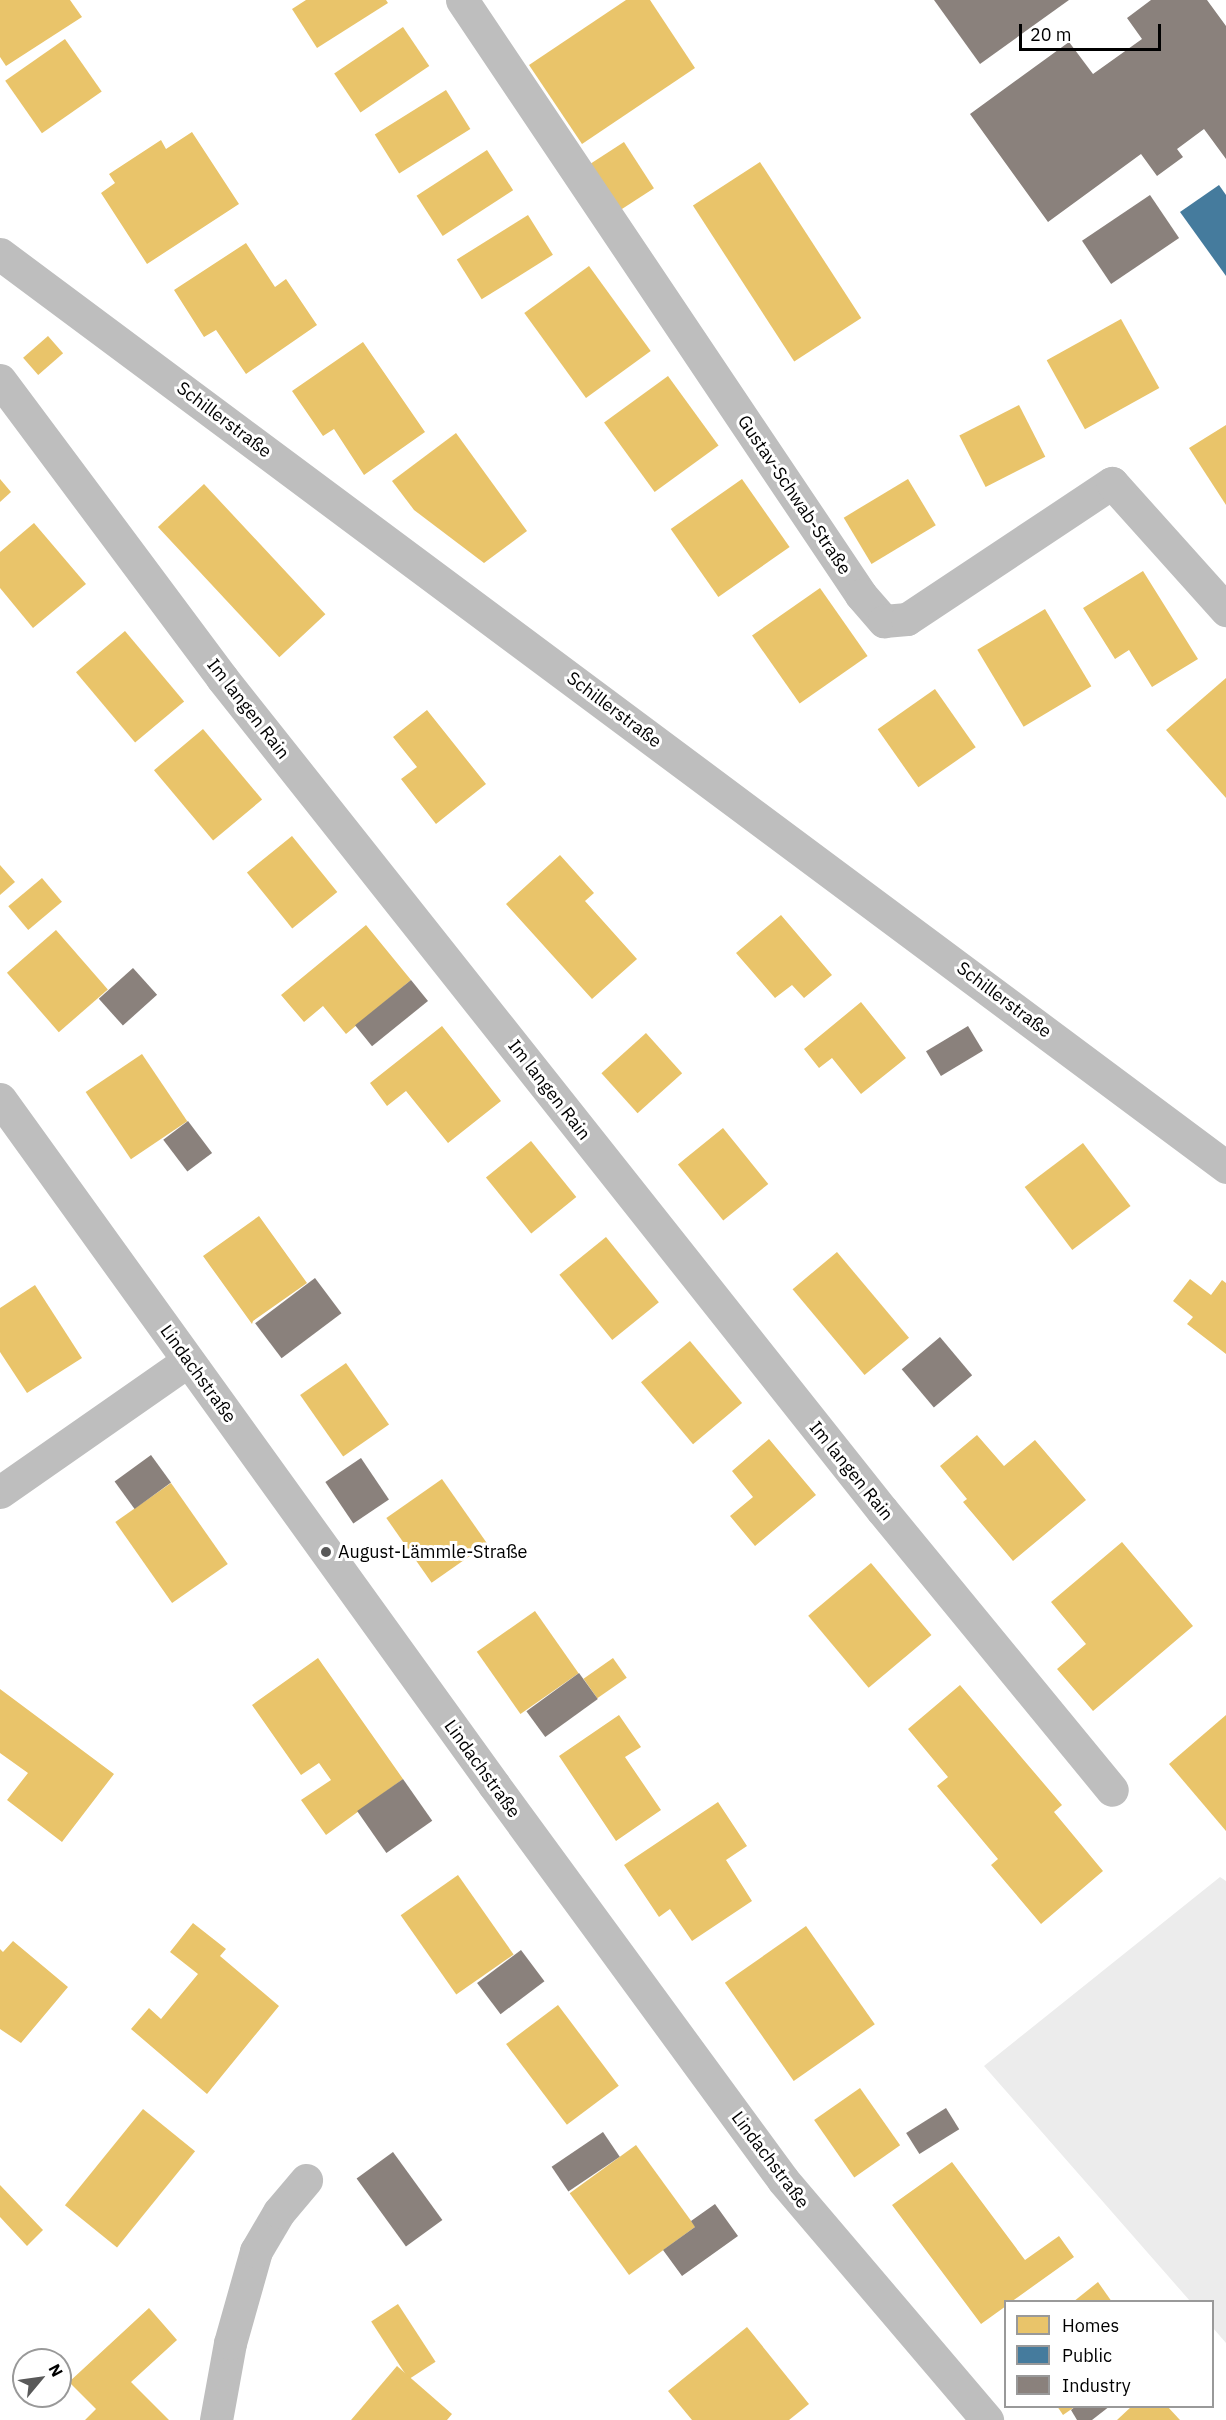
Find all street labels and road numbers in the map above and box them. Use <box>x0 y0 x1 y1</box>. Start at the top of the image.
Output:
street label: Schillerstraße <box>172 377 276 463</box>
street label: Gustav-Schwab-Straße <box>733 411 855 579</box>
street label: Im langen Rain <box>202 655 294 763</box>
street label: Schillerstraße <box>562 667 666 753</box>
street label: Schillerstraße <box>952 957 1056 1043</box>
street label: Im langen Rain <box>503 1036 595 1144</box>
street label: Lindachstraße <box>155 1321 241 1427</box>
street label: Im langen Rain <box>804 1417 898 1525</box>
street label: Lindachstraße <box>439 1716 525 1822</box>
street label: Lindachstraße <box>727 2107 813 2213</box>

